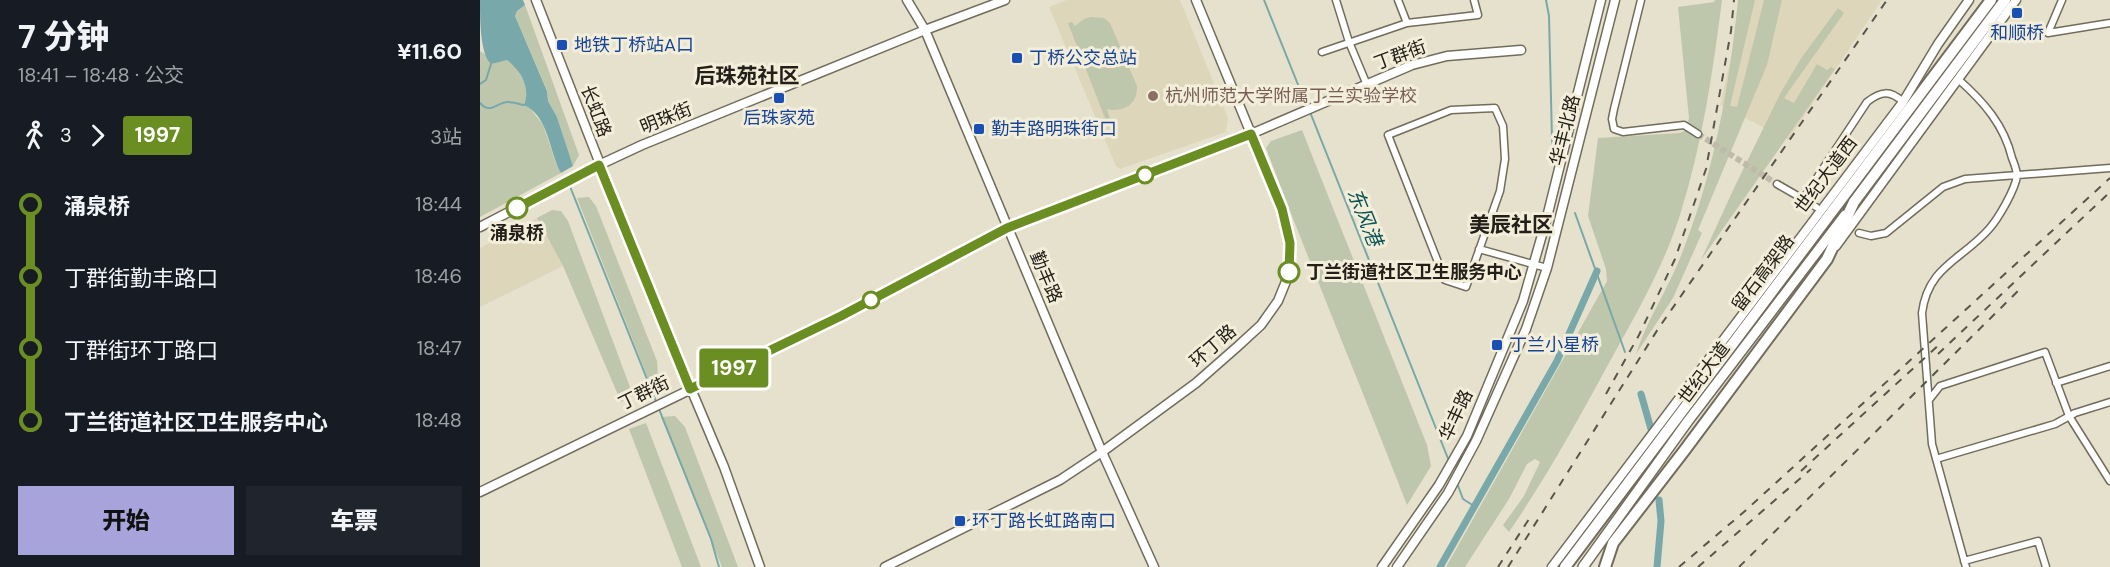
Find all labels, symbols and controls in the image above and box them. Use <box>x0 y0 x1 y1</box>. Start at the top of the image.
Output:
marker: 和顺桥 <box>2010 6 2024 20</box>
text: 7 分钟 <box>18 15 109 58</box>
place label: 和顺桥 <box>1990 21 2044 45</box>
place label: 地铁丁桥站A口 <box>574 33 694 57</box>
street label: 丁群街 <box>1371 34 1429 76</box>
text: ¥11.60 <box>397 37 462 66</box>
marker: 地铁丁桥站A口 <box>555 38 569 52</box>
place label: 丁桥公交总站 <box>1029 46 1137 70</box>
marker: 丁桥公交总站 <box>1010 51 1024 65</box>
text: 18:41 – 18:48 · 公交 <box>18 62 184 88</box>
district label: 后珠苑社区 <box>695 62 800 90</box>
street label: 长虹路 <box>575 81 617 141</box>
place label: 杭州师范大学附属丁兰实验学校 <box>1165 84 1417 108</box>
marker: 杭州师范大学附属丁兰实验学校 <box>1146 89 1160 103</box>
marker: 后珠家苑 <box>772 91 786 105</box>
street label: 华丰北路 <box>1545 92 1585 168</box>
street label: 明珠街 <box>636 97 696 139</box>
place label: 后珠家苑 <box>743 106 815 130</box>
place label: 勤丰路明珠街口 <box>991 117 1117 141</box>
icon: walk <box>18 119 51 152</box>
icon: forward <box>81 119 114 152</box>
text: 1997 <box>135 121 180 149</box>
text: 3 <box>60 122 72 148</box>
marker: 勤丰路明珠街口 <box>972 122 986 136</box>
text: 3站 <box>430 124 462 150</box>
street label: 世纪大道西 <box>1789 132 1863 218</box>
unlabelled marker <box>1136 166 1154 184</box>
water label: 东风港 <box>1342 184 1389 252</box>
text: 18:44 <box>415 191 462 217</box>
text: 涌泉桥 <box>64 192 130 221</box>
marker: 涌泉桥 <box>506 197 528 219</box>
district label: 美辰社区 <box>1469 211 1553 239</box>
place label: 涌泉桥 <box>490 221 544 245</box>
street label: 留石高架路 <box>1726 230 1800 316</box>
street label: 勤丰路 <box>1024 247 1068 307</box>
place label: 丁兰街道社区卫生服务中心 <box>1306 260 1522 284</box>
marker: 丁兰街道社区卫生服务中心 <box>1278 261 1300 283</box>
text: 18:46 <box>415 263 462 289</box>
text: 丁群街勤丰路口 <box>64 264 218 293</box>
unlabelled marker <box>862 291 880 309</box>
street label: 环丁路 <box>1185 319 1241 373</box>
place label: 丁兰小星桥 <box>1509 333 1599 357</box>
text: 18:47 <box>417 335 462 361</box>
text: 丁群街环丁路口 <box>64 336 218 365</box>
street label: 世纪大道 <box>1673 337 1735 409</box>
marker: 丁兰小星桥 <box>1490 338 1504 352</box>
line badge: 1997 <box>692 348 776 388</box>
text: 1997 <box>711 354 757 382</box>
street label: 丁群街 <box>614 370 674 416</box>
street label: 华丰路 <box>1434 385 1478 445</box>
text: 18:48 <box>415 407 462 433</box>
text: 丁兰街道社区卫生服务中心 <box>64 408 328 437</box>
button: 开始 <box>18 486 234 555</box>
button: 车票 <box>246 486 462 555</box>
place label: 环丁路长虹路南口 <box>972 509 1116 533</box>
marker: 环丁路长虹路南口 <box>953 514 967 528</box>

